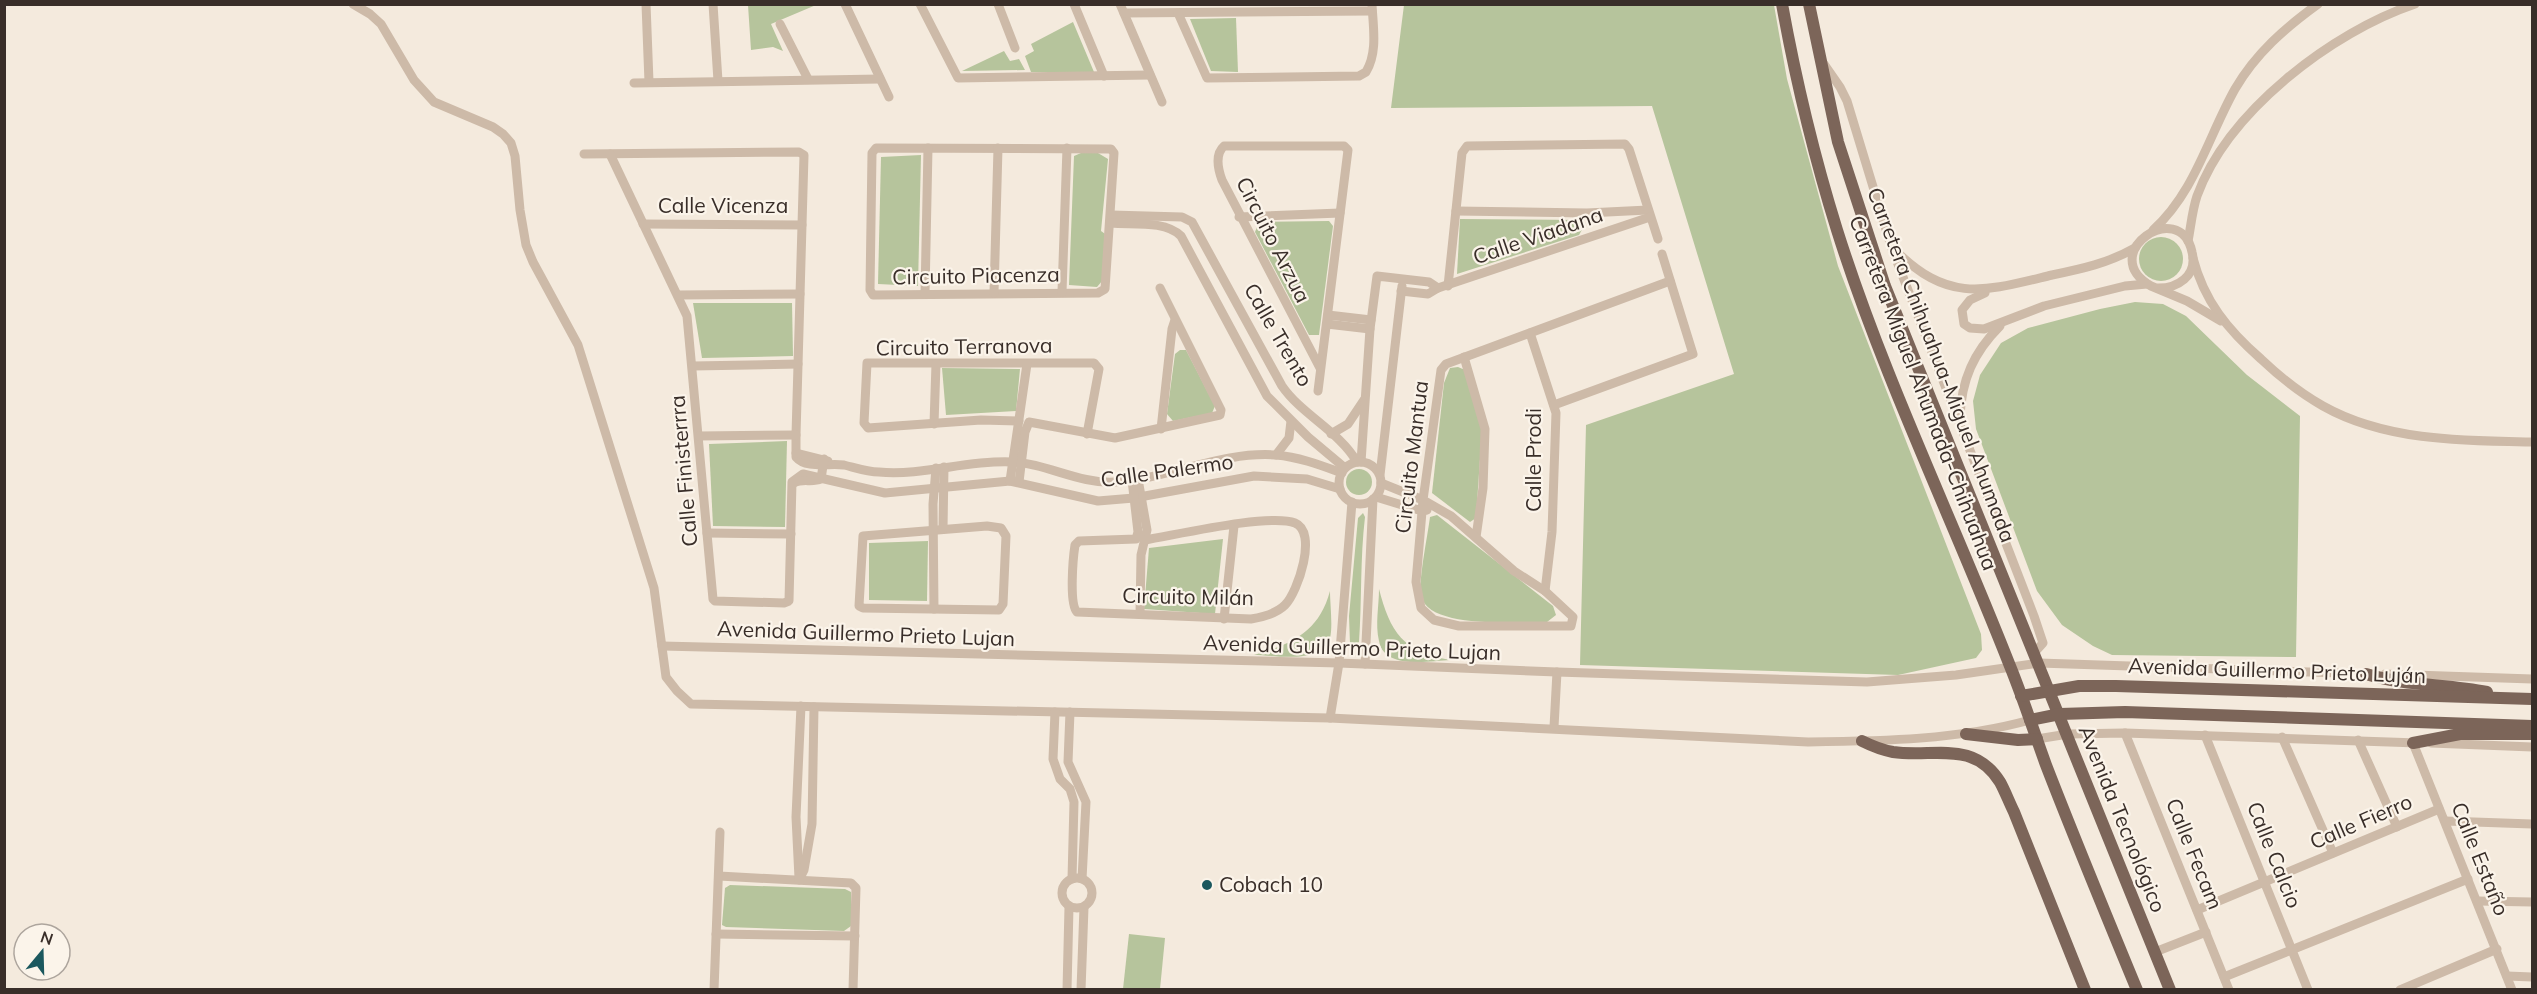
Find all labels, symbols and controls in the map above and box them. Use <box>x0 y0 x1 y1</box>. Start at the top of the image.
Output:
street label: Circuito Arzua <box>1231 172 1317 307</box>
street label: Carretera Chihuahua-Miguel Ahumada <box>1862 184 2022 546</box>
street label: Calle Vicenza <box>658 192 788 218</box>
street label: Calle Viadana <box>1469 201 1606 269</box>
street label: Carretera Miguel Ahumada-Chihuahua <box>1844 212 2004 574</box>
street label: Circuito Piacenza <box>892 261 1060 289</box>
street label: Calle Trento <box>1239 278 1319 391</box>
street label: Circuito Terranova <box>875 331 1053 361</box>
street label: Circuito Mantua <box>1389 379 1433 535</box>
street label: Calle Finisterrra <box>663 394 703 548</box>
street label: Calle Prodi <box>1520 408 1546 512</box>
street label: Calle Palermo <box>1099 448 1235 492</box>
street label: Circuito Milán <box>1122 582 1254 610</box>
street label: Avenida Guillermo Prieto Lujan <box>717 615 1015 651</box>
street label: Avenida Guillermo Prieto Lujan <box>1203 629 1501 665</box>
street label: Avenida Guillermo Prieto Luján <box>2128 652 2426 688</box>
street label: Avenida Tecnológico <box>2074 721 2172 916</box>
street label: Calle Fierro <box>2305 788 2416 854</box>
street label: Calle Fecam <box>2161 794 2229 913</box>
street label: Calle Calcio <box>2242 798 2308 912</box>
street label: Calle Estaño <box>2446 798 2516 919</box>
place label: Cobach 10 <box>1219 871 1323 897</box>
marker: Cobach 10 <box>1200 878 1214 892</box>
north arrow <box>12 922 72 982</box>
text: N <box>38 926 56 949</box>

